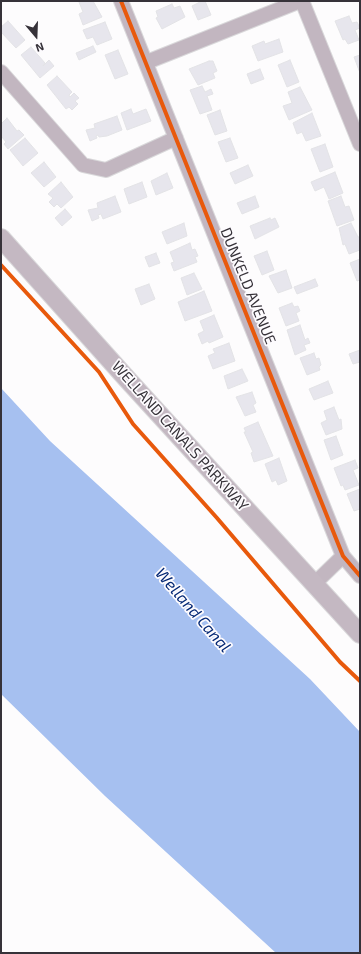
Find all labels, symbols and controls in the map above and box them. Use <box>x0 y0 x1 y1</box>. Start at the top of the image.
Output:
north arrow <box>16 16 56 56</box>
text: N <box>34 40 46 55</box>
street label: DUNKELD AVENUE <box>216 225 280 347</box>
street label: WELLAND CANALS PARKWAY <box>108 357 252 515</box>
water label: Welland Canal <box>151 564 235 656</box>

